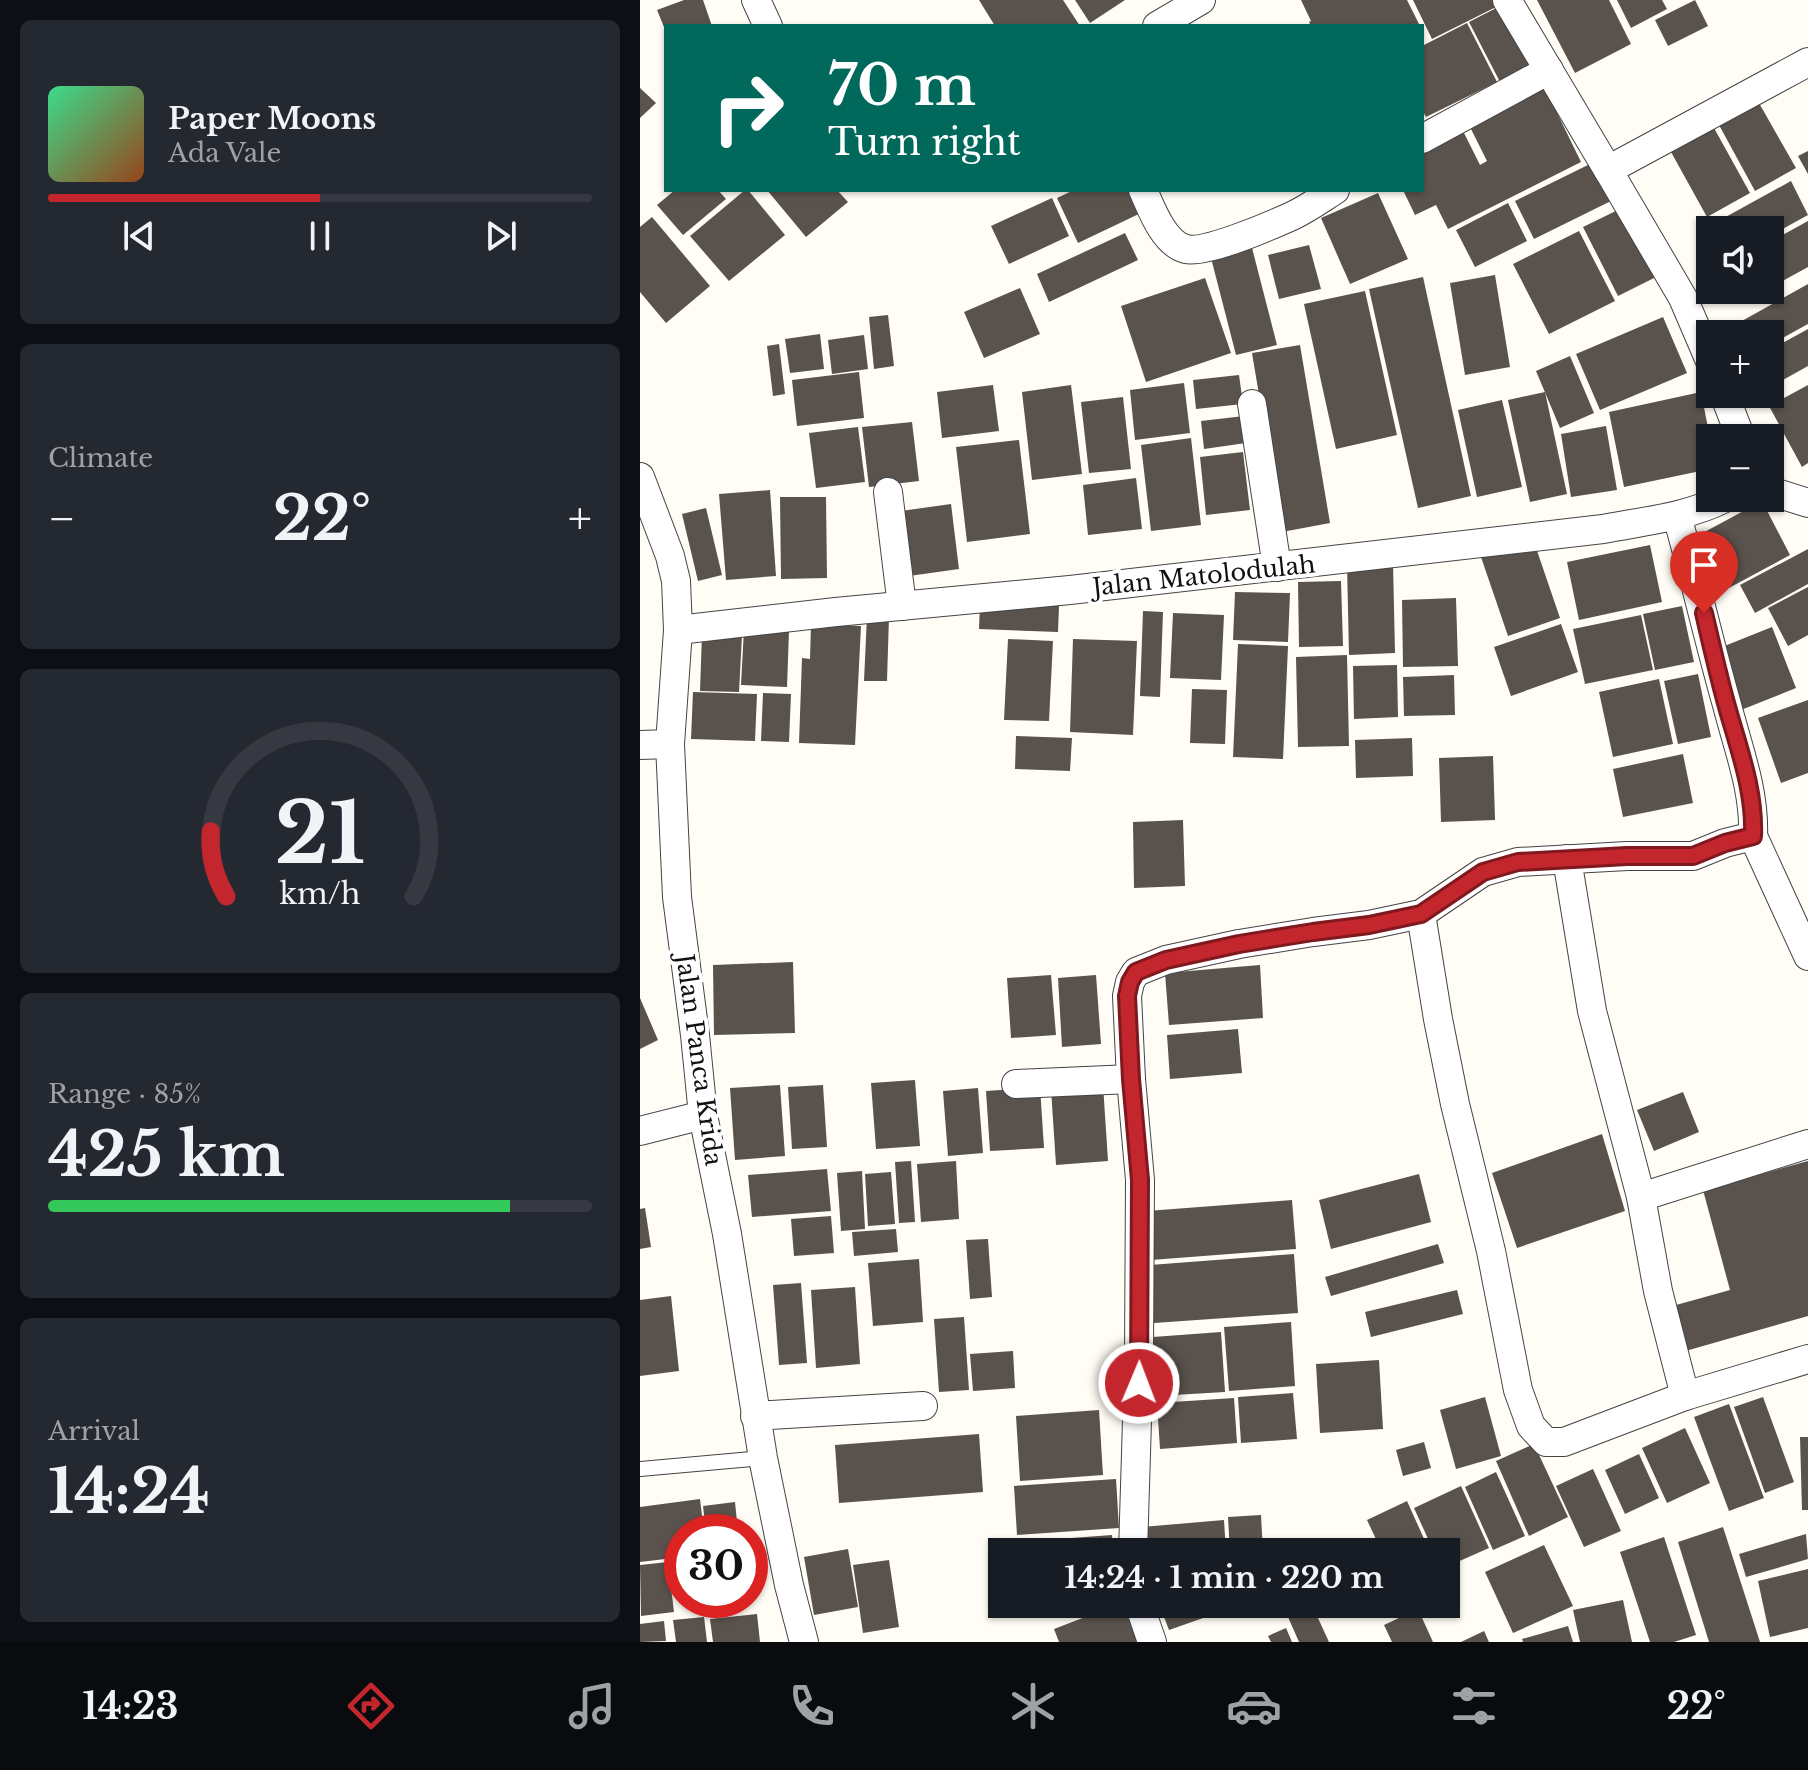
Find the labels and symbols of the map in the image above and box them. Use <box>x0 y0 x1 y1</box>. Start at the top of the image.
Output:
pin <box>1670 531 1738 613</box>
street label: Jalan Matolodulah <box>1088 549 1317 602</box>
street label: Jalan Panca Krida <box>670 949 729 1168</box>
position arrow <box>1097 1341 1181 1425</box>
speed limit sign: 30 <box>664 1514 768 1618</box>

